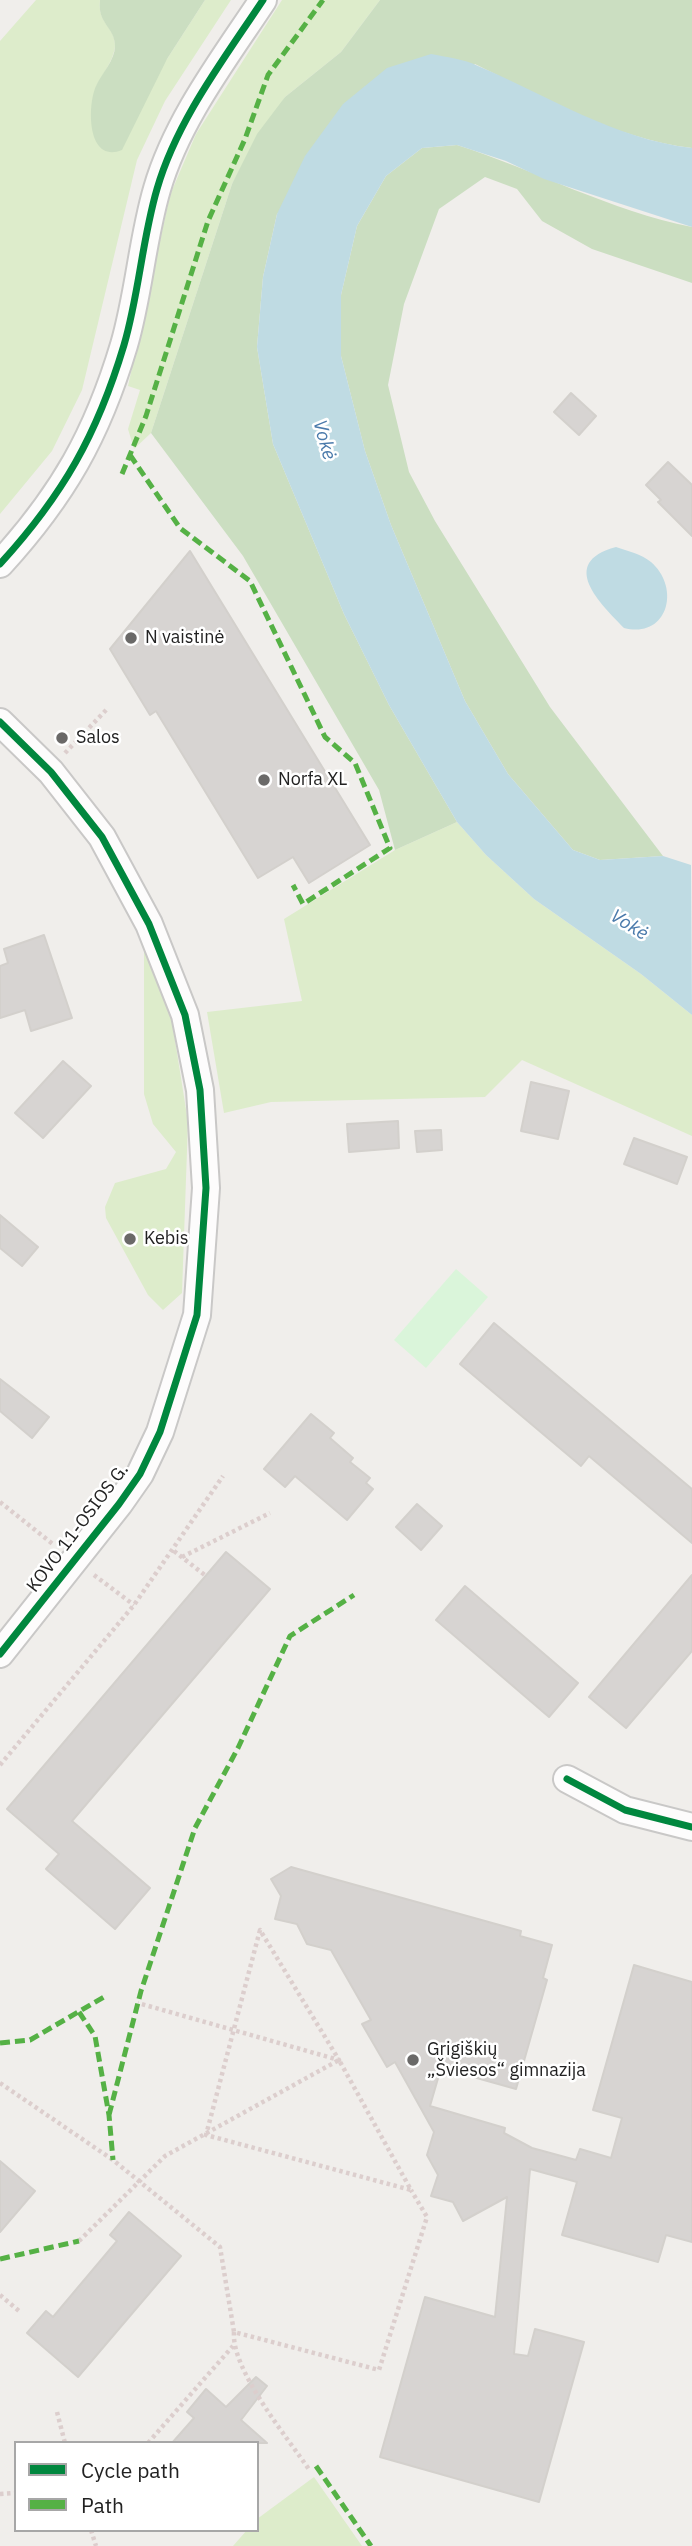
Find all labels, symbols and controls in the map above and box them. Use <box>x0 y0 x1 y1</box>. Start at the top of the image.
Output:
water label: Vokė <box>307 417 341 463</box>
place label: N vaistinė <box>145 627 224 649</box>
marker: N vaistinė <box>123 630 139 646</box>
place label: Salos <box>76 727 120 749</box>
marker: Salos <box>54 730 70 746</box>
place label: Norfa XL <box>278 769 347 791</box>
marker: Norfa XL <box>256 772 272 788</box>
water label: Vokė <box>606 905 652 945</box>
place label: Kebis <box>144 1228 189 1250</box>
marker: Kebis <box>122 1231 138 1247</box>
street label: KOVO 11-OSIOS G. <box>23 1459 133 1597</box>
place label: Grigiškių „Šviesos“ gimnazija <box>427 2039 586 2082</box>
marker: Grigiškių „Šviesos“ gimnazija <box>405 2052 421 2068</box>
legend <box>14 2441 259 2532</box>
text: Cycle path <box>81 2456 180 2484</box>
text: Path <box>81 2491 124 2519</box>

